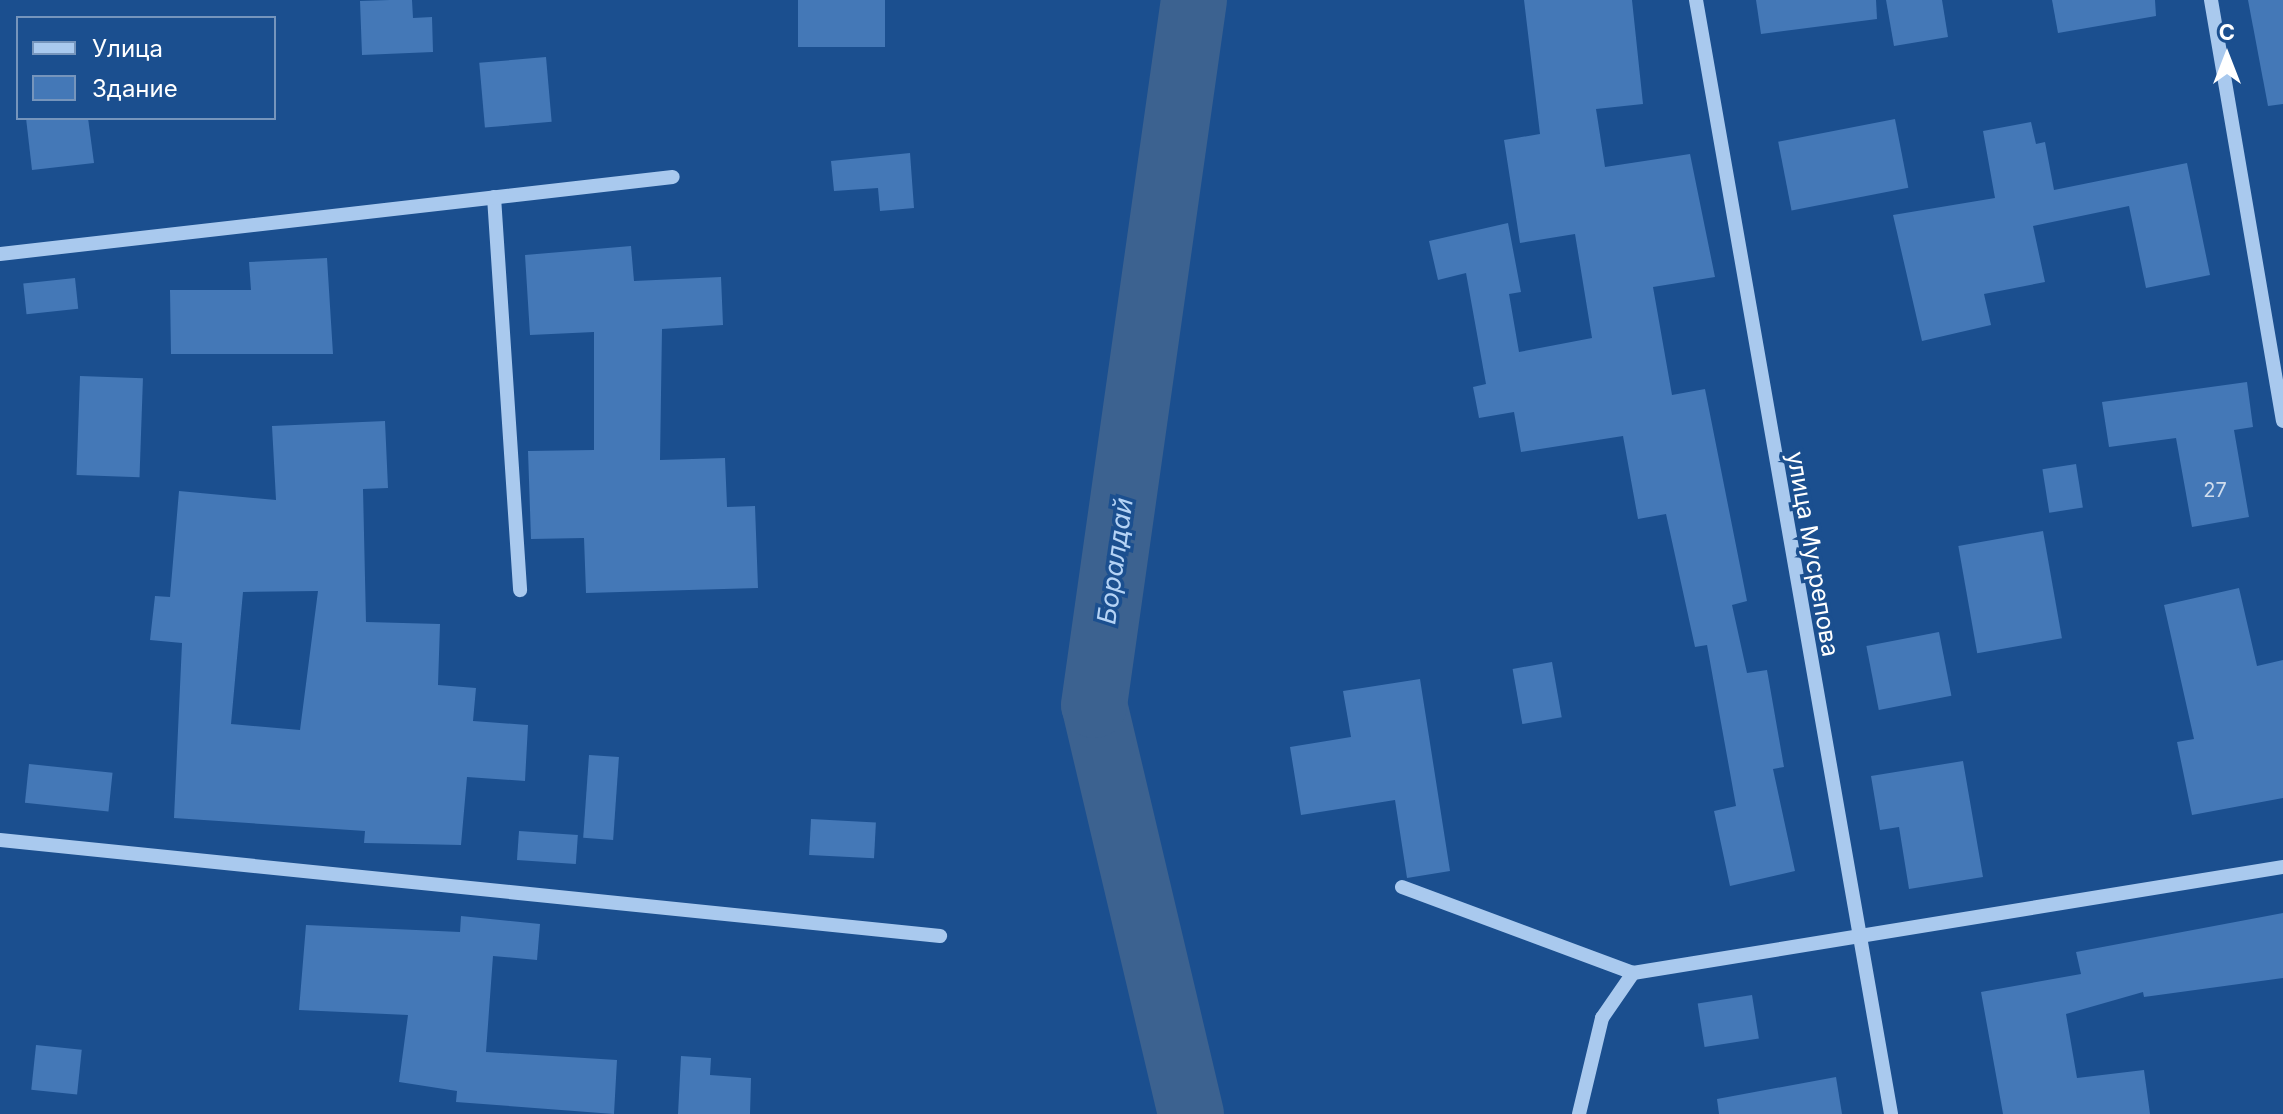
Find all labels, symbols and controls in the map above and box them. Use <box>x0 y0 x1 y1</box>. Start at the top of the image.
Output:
legend <box>16 16 276 120</box>
north arrow <box>2187 16 2267 96</box>
text: С <box>2219 19 2235 45</box>
text: Улица <box>92 34 163 63</box>
text: Здание <box>92 74 178 103</box>
street label: улица Мусрепова <box>1781 449 1845 659</box>
house number: 27 <box>2203 478 2227 502</box>
water label: Боралдай <box>1091 496 1139 626</box>

